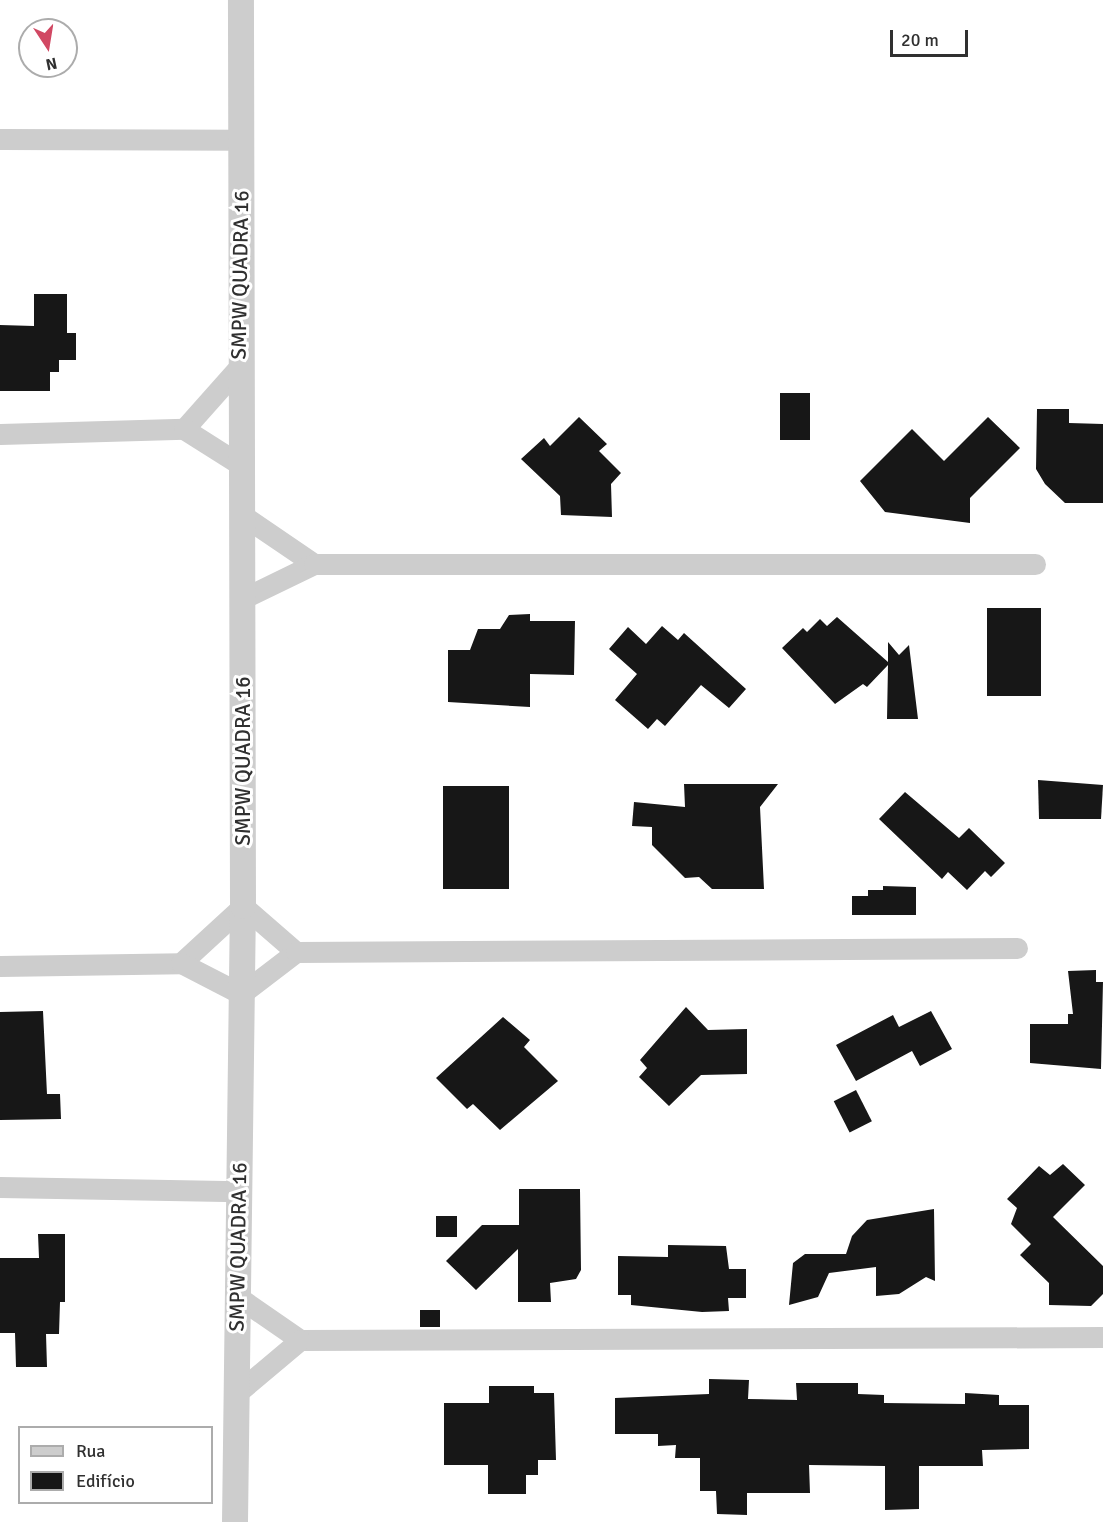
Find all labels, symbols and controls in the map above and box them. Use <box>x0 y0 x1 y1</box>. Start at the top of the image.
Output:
north arrow <box>18 18 78 78</box>
scale bar <box>893 18 971 56</box>
text: 20 m <box>901 29 939 51</box>
text: N <box>44 53 59 75</box>
street label: SMPW QUADRA 16 <box>226 190 254 360</box>
street label: SMPW QUADRA 16 <box>230 676 256 846</box>
street label: SMPW QUADRA 16 <box>224 1162 252 1332</box>
legend <box>18 1426 213 1504</box>
text: Rua <box>76 1440 105 1462</box>
text: Edifício <box>76 1470 135 1492</box>

